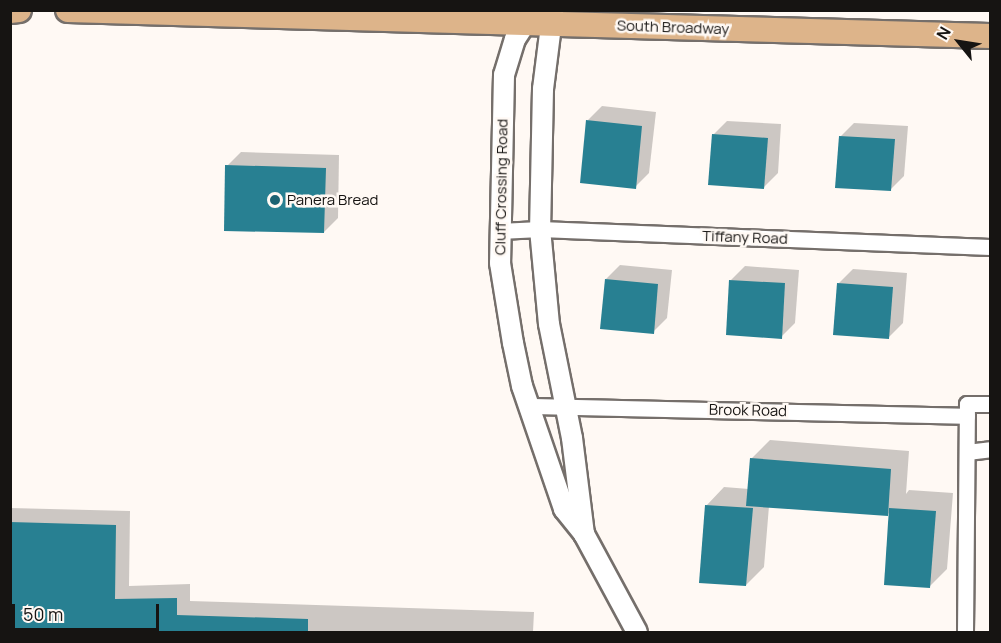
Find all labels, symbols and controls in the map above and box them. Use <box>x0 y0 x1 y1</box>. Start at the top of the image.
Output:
north arrow <box>929 12 989 72</box>
street label: South Broadway <box>617 16 729 38</box>
text: N <box>931 23 956 43</box>
street label: Cluff Crossing Road <box>491 119 511 255</box>
place label: Panera Bread <box>287 191 378 209</box>
marker: Panera Bread <box>268 193 282 207</box>
street label: Tiffany Road <box>702 227 788 247</box>
street label: Brook Road <box>709 400 787 420</box>
scale bar <box>15 592 162 630</box>
text: 50 m <box>23 602 63 626</box>

